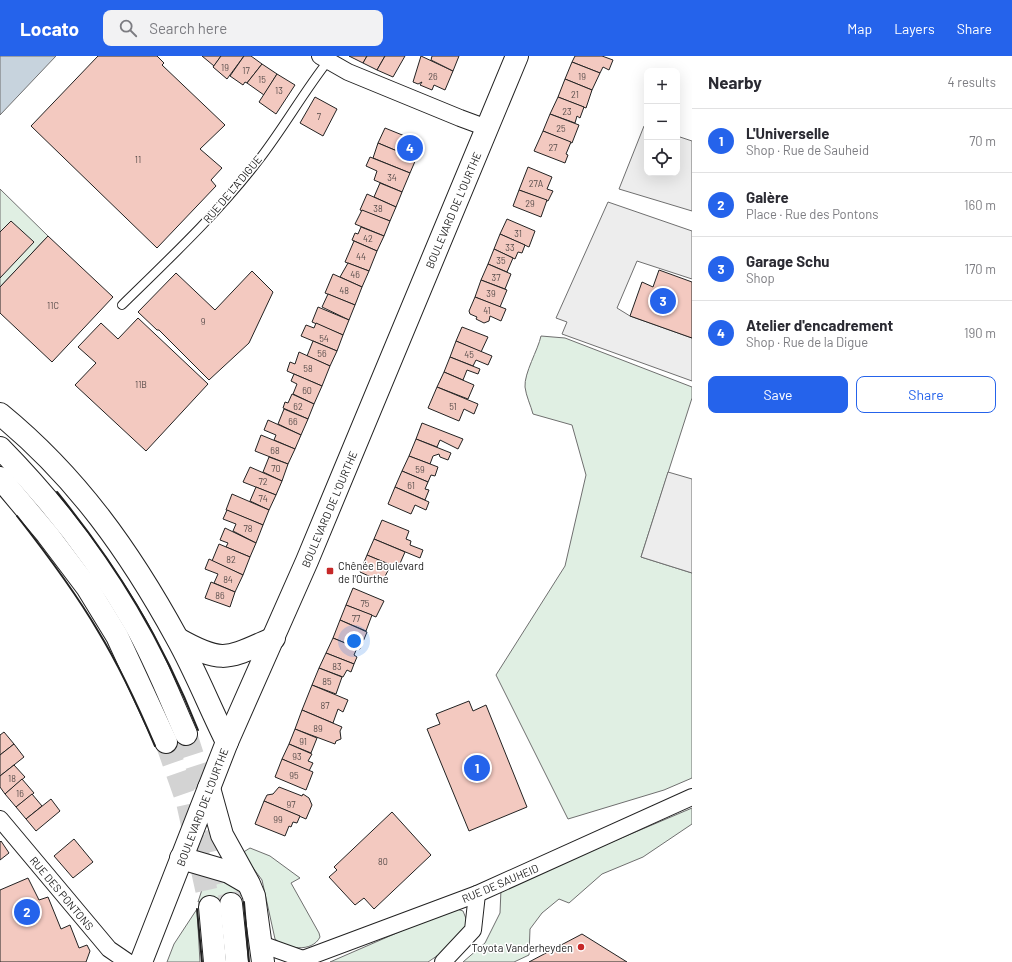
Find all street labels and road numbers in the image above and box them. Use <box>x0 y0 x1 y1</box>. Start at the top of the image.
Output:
street label: BOULEVARD DE L'OURTHE <box>423 149 484 270</box>
street label: RUE DE LA DIGUE <box>200 152 264 225</box>
street label: BOULEVARD DE L'OURTHE <box>299 448 360 569</box>
street label: BOULEVARD DE L'OURTHE <box>173 746 231 868</box>
street label: RUE DES PONTONS <box>27 854 97 932</box>
street label: RUE DE SAUHEID <box>460 861 540 905</box>

